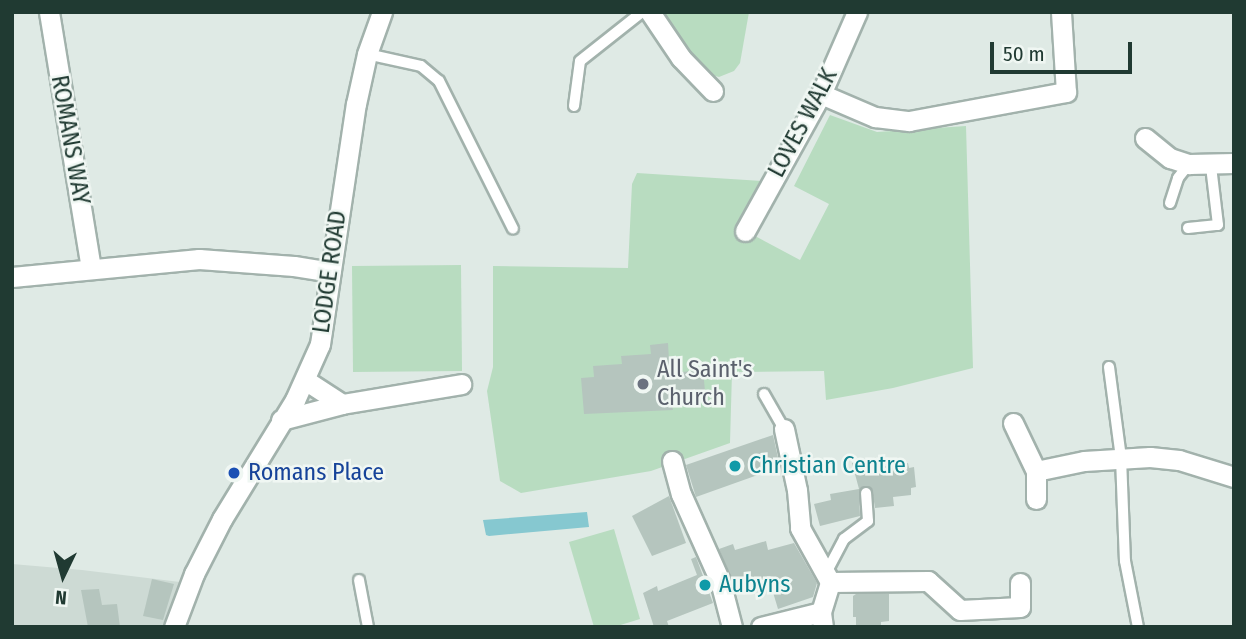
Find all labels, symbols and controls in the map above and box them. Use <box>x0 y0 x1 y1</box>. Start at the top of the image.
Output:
scale bar <box>994 28 1136 72</box>
text: 50 m <box>1003 41 1045 67</box>
street label: LOVES WALK <box>762 64 844 182</box>
street label: ROMANS WAY <box>44 73 96 207</box>
street label: LODGE ROAD <box>307 209 353 335</box>
place label: All Saint's Church <box>657 356 753 412</box>
marker: All Saint's Church <box>635 376 651 392</box>
place label: Christian Centre <box>749 452 906 480</box>
marker: Christian Centre <box>727 458 743 474</box>
place label: Romans Place <box>248 459 384 487</box>
marker: Romans Place <box>226 465 242 481</box>
north arrow <box>28 541 98 611</box>
place label: Aubyns <box>719 571 790 599</box>
marker: Aubyns <box>697 577 713 593</box>
text: N <box>54 585 68 609</box>

